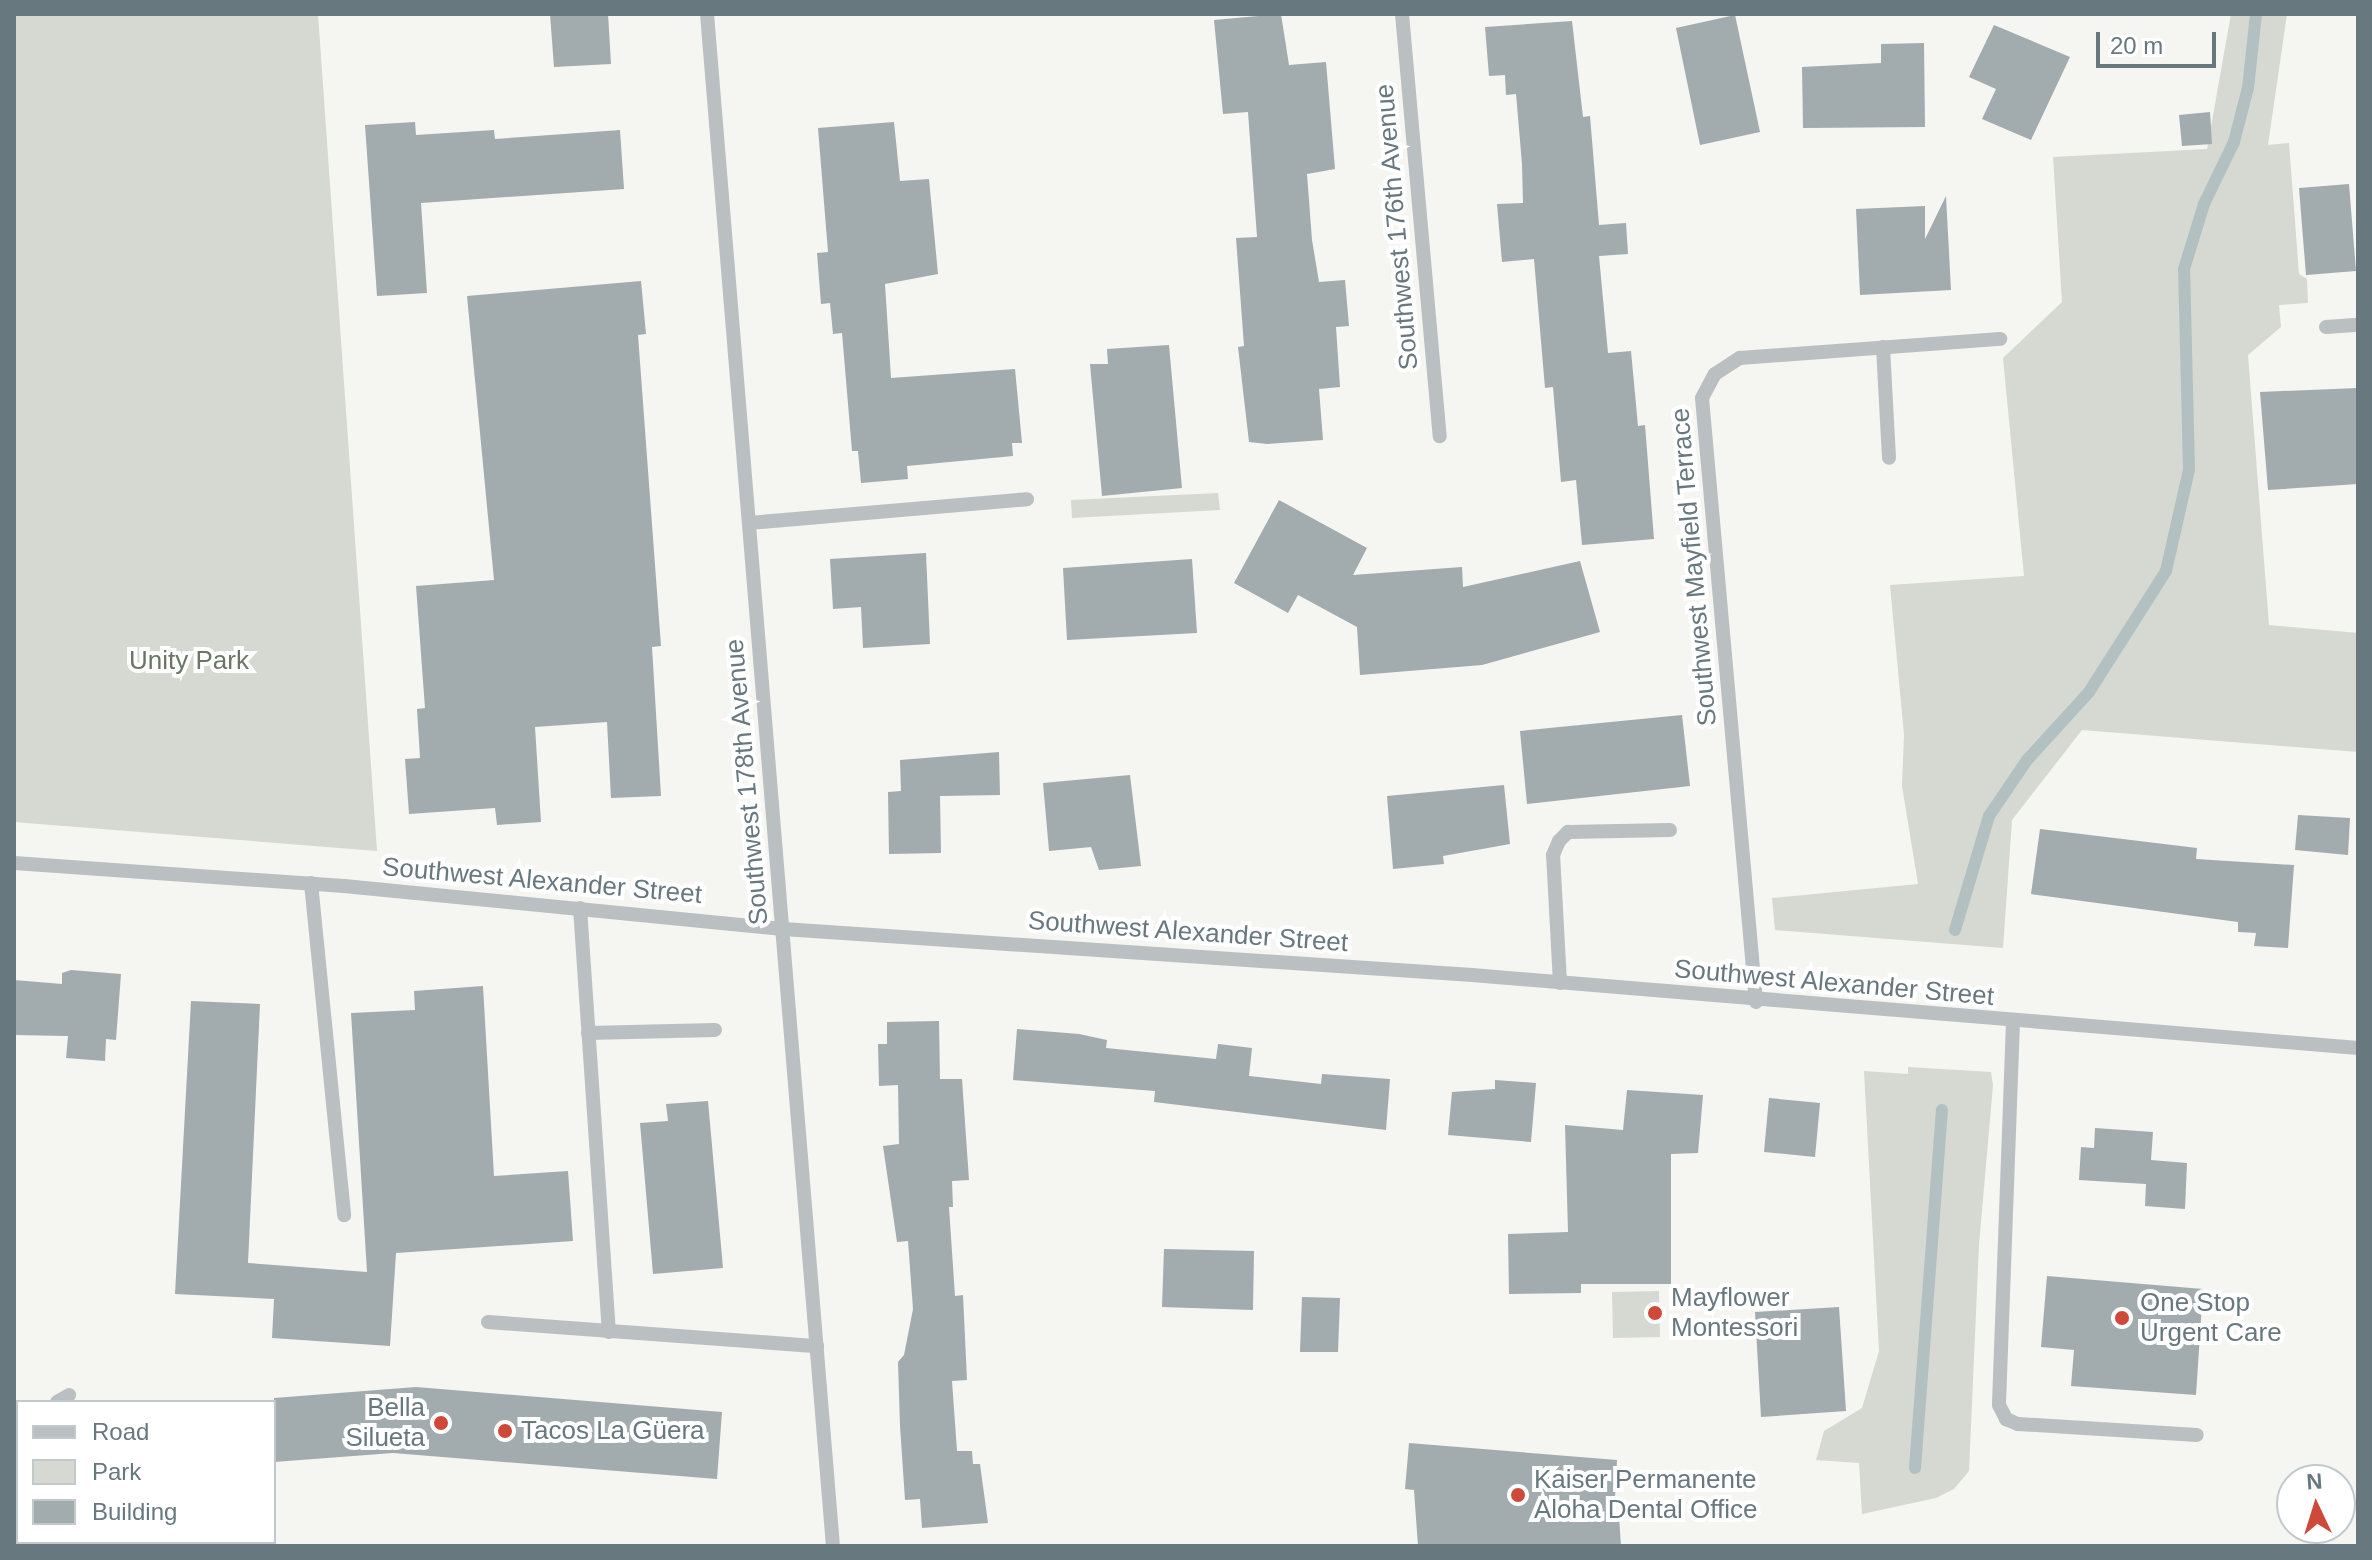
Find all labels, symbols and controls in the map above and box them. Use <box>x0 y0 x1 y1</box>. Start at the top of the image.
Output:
scale bar <box>2100 16 2220 66</box>
text: 20 m <box>2110 32 2163 59</box>
street label: Southwest 176th Avenue <box>1369 82 1425 372</box>
street label: Southwest Mayfield Terrace <box>1665 407 1723 727</box>
street label: Southwest 178th Avenue <box>719 637 775 927</box>
park label: Unity Park <box>129 645 249 677</box>
street label: Southwest Alexander Street <box>380 851 704 911</box>
street label: Southwest Alexander Street <box>1026 905 1350 959</box>
street label: Southwest Alexander Street <box>1672 953 1996 1013</box>
place label: Mayflower Montessori <box>1671 1282 1798 1344</box>
place label: One Stop Urgent Care <box>2140 1287 2282 1348</box>
marker: Mayflower Montessori <box>1646 1304 1664 1322</box>
marker: One Stop Urgent Care <box>2111 1307 2133 1329</box>
place label: Bella Silueta <box>346 1392 425 1454</box>
legend <box>16 1400 276 1544</box>
marker: Bella Silueta <box>432 1414 450 1432</box>
place label: Tacos La Güera <box>521 1415 705 1447</box>
text: Road <box>92 1418 149 1445</box>
marker: Tacos La Güera <box>496 1422 514 1440</box>
text: Park <box>92 1458 141 1485</box>
place label: Kaiser Permanente Aloha Dental Office <box>1534 1464 1758 1526</box>
north arrow <box>2276 1464 2356 1544</box>
text: N <box>2306 1469 2323 1495</box>
marker: Kaiser Permanente Aloha Dental Office <box>1509 1486 1527 1504</box>
text: Building <box>92 1498 177 1525</box>

